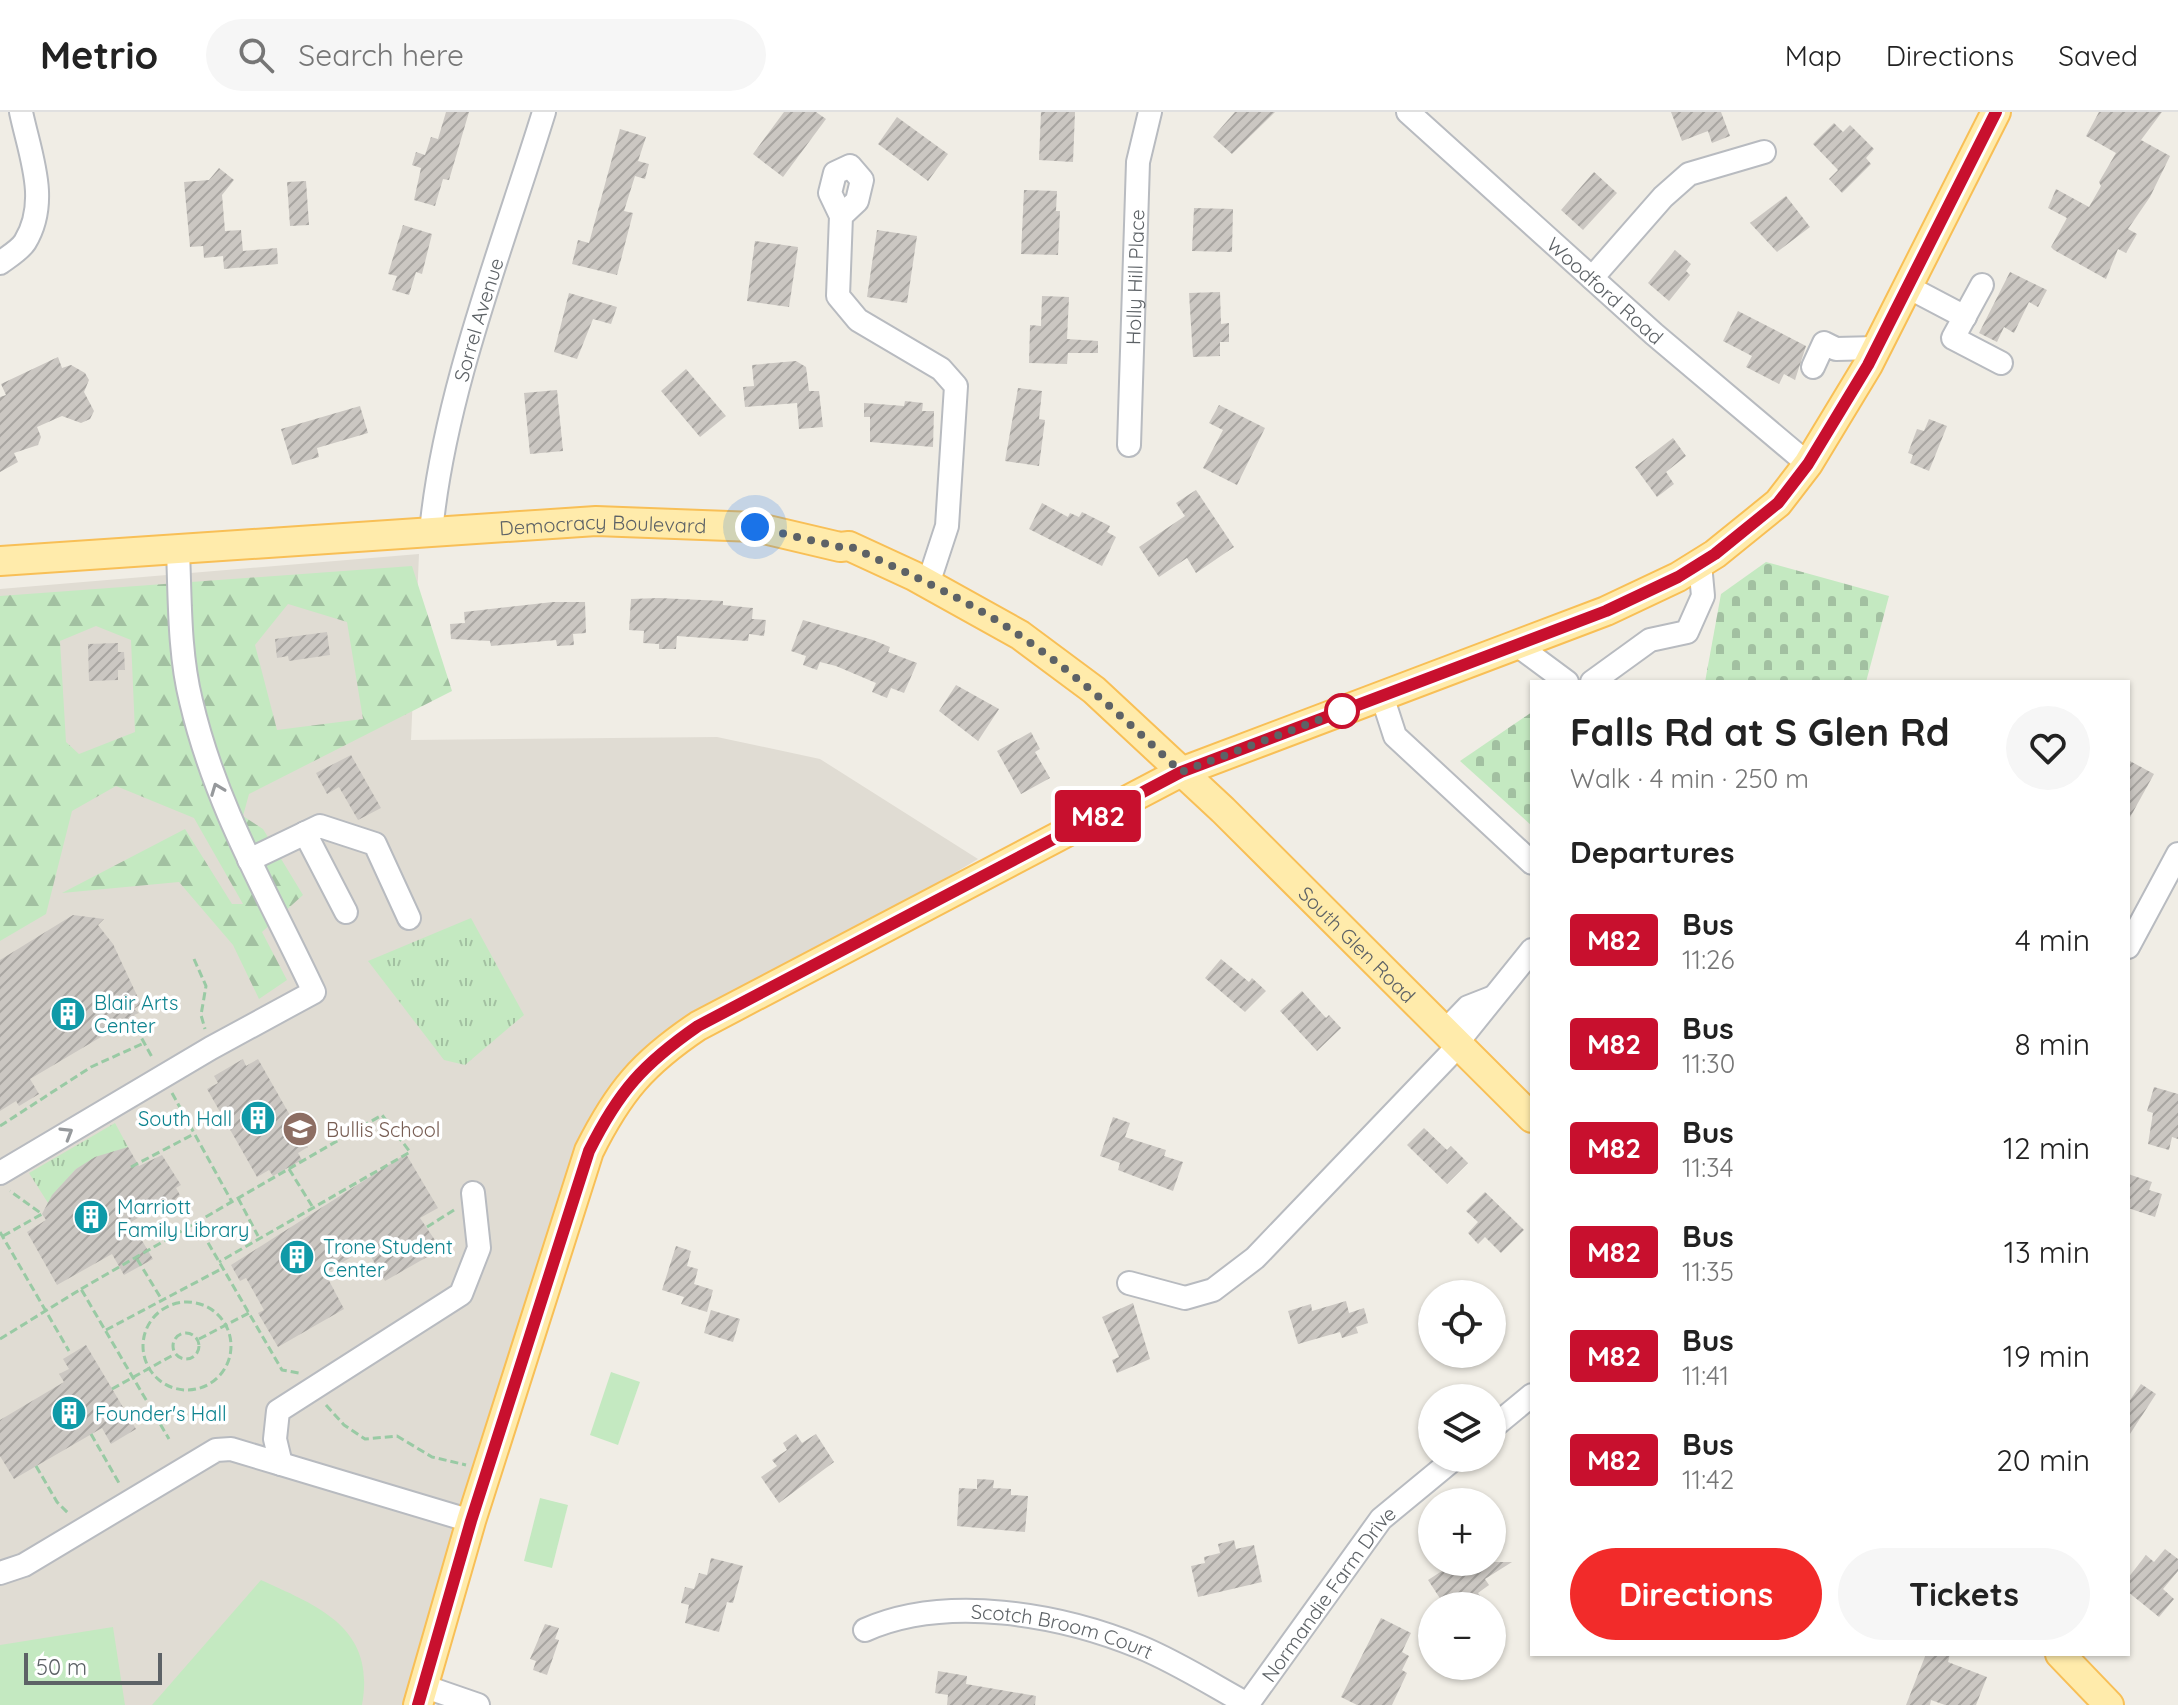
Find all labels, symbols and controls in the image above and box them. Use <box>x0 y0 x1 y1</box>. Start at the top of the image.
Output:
search box <box>206 19 766 91</box>
text: Metrio <box>40 31 158 79</box>
icon: search <box>234 33 278 77</box>
text: Search here <box>298 36 464 74</box>
text: Map <box>1785 38 1842 73</box>
text: Directions <box>1886 38 2014 73</box>
text: Saved <box>2058 38 2138 73</box>
street label: Holly Hill Place <box>1120 209 1149 345</box>
street label: Woodford Road <box>1542 231 1669 349</box>
street label: Sorrel Avenue <box>448 254 508 384</box>
your location <box>735 507 775 547</box>
street label: Democracy Boulevard <box>498 508 707 540</box>
unlabelled marker <box>1325 694 1359 728</box>
button: heart <box>2006 706 2090 790</box>
text: Falls Rd at S Glen Rd <box>1570 708 1950 756</box>
text: Walk · 4 min · 250 m <box>1570 762 1809 795</box>
one-way arrow <box>210 783 227 797</box>
line badge: M82 <box>1052 790 1144 842</box>
text: M82 <box>1071 798 1125 833</box>
text: Departures <box>1570 833 1735 871</box>
street label: South Glen Road <box>1294 881 1421 1007</box>
text: Bus <box>1682 905 1734 943</box>
text: 4 min <box>2015 921 2090 959</box>
text: M82 <box>1587 922 1641 957</box>
text: 11:26 <box>1682 943 1735 976</box>
place label: Blair Arts Center <box>94 990 178 1038</box>
building icon: Blair Arts Center <box>49 995 87 1033</box>
text: Bus <box>1682 1009 1734 1047</box>
text: 8 min <box>2014 1025 2090 1063</box>
text: M82 <box>1587 1026 1641 1061</box>
text: 11:30 <box>1682 1047 1735 1080</box>
building icon: South Hall <box>239 1099 277 1137</box>
place label: South Hall <box>138 1106 232 1131</box>
school or university icon: Bullis School <box>281 1110 319 1148</box>
text: Bus <box>1682 1113 1734 1151</box>
place label: Bullis School <box>326 1117 440 1142</box>
one-way arrow <box>58 1127 73 1143</box>
text: 12 min <box>2003 1129 2090 1167</box>
text: M82 <box>1587 1130 1641 1165</box>
text: 11:34 <box>1682 1151 1733 1184</box>
place label: Marriott Family Library <box>117 1194 249 1242</box>
building icon: Marriott Family Library <box>72 1198 110 1236</box>
text: Bus <box>1682 1217 1734 1255</box>
text: 13 min <box>2004 1233 2090 1271</box>
place label: Trone Student Center <box>323 1234 453 1282</box>
text: M82 <box>1587 1234 1641 1269</box>
building icon: Trone Student Center <box>278 1238 316 1276</box>
text: 11:35 <box>1682 1255 1734 1288</box>
map controls <box>1418 1280 1506 1680</box>
button: locate <box>1418 1280 1506 1368</box>
text: Bus <box>1682 1321 1734 1359</box>
text: 19 min <box>2003 1337 2090 1375</box>
text: M82 <box>1587 1338 1641 1373</box>
text: 11:41 <box>1682 1359 1729 1392</box>
button: layers <box>1418 1384 1506 1472</box>
building icon: Founder's Hall <box>50 1394 88 1432</box>
place label: Founder's Hall <box>95 1401 227 1426</box>
text: Bus <box>1682 1425 1734 1463</box>
text: 20 min <box>1996 1441 2090 1479</box>
text: M82 <box>1587 1442 1641 1477</box>
text: 11:42 <box>1682 1463 1734 1496</box>
button: + <box>1418 1488 1506 1576</box>
street label: Normandie Farm Drive <box>1256 1500 1400 1686</box>
button: Directions <box>1570 1548 1822 1640</box>
button: Tickets <box>1838 1548 2090 1640</box>
button: − <box>1418 1592 1506 1680</box>
street label: Scotch Broom Court <box>971 1598 1157 1664</box>
scale bar <box>24 1649 162 1685</box>
text: 50 m <box>36 1653 87 1681</box>

